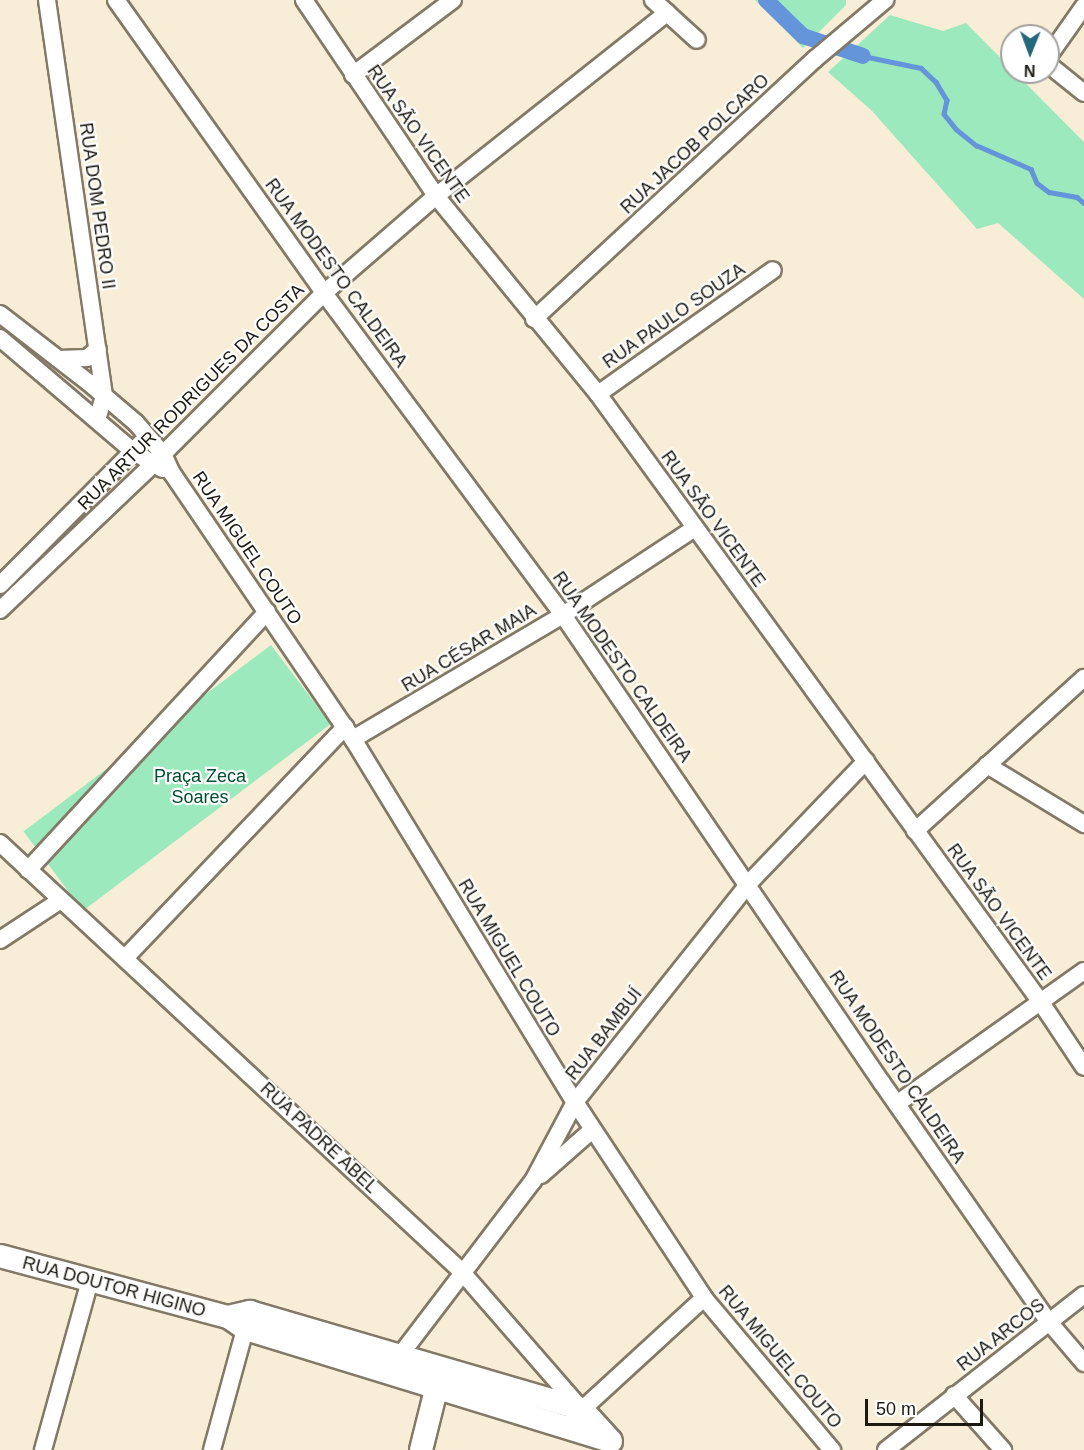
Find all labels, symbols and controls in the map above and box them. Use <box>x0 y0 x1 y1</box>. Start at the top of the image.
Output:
north arrow <box>1000 24 1060 84</box>
street label: RUA SÃO VICENTE <box>362 61 474 207</box>
text: N <box>1024 62 1036 79</box>
street label: RUA JACOB POLCARO <box>616 69 774 219</box>
street label: RUA DOM PEDRO II <box>75 121 119 291</box>
street label: RUA MODESTO CALDEIRA <box>260 174 412 372</box>
street label: RUA PAULO SOUZA <box>598 258 750 374</box>
street label: RUA ARTUR RODRIGUES DA COSTA <box>72 278 310 516</box>
street label: RUA SÃO VICENTE <box>656 446 770 592</box>
street label: RUA MIGUEL COUTO <box>187 467 307 629</box>
street label: RUA MODESTO CALDEIRA <box>548 567 696 767</box>
street label: RUA CÉSAR MAIA <box>397 599 541 697</box>
park label: Praça Zeca Soares <box>154 766 246 808</box>
street label: RUA SÃO VICENTE <box>942 839 1056 985</box>
street label: RUA MIGUEL COUTO <box>453 875 565 1041</box>
street label: RUA MODESTO CALDEIRA <box>824 966 970 1168</box>
street label: RUA BAMBUÍ <box>561 983 647 1085</box>
street label: RUA PADRE ABEL <box>255 1077 383 1199</box>
street label: RUA DOUTOR HIGINO <box>20 1252 208 1322</box>
street label: RUA MIGUEL COUTO <box>713 1280 847 1434</box>
street label: RUA ARCOS <box>952 1294 1050 1376</box>
scale bar <box>868 1387 986 1425</box>
text: 50 m <box>876 1399 916 1419</box>

